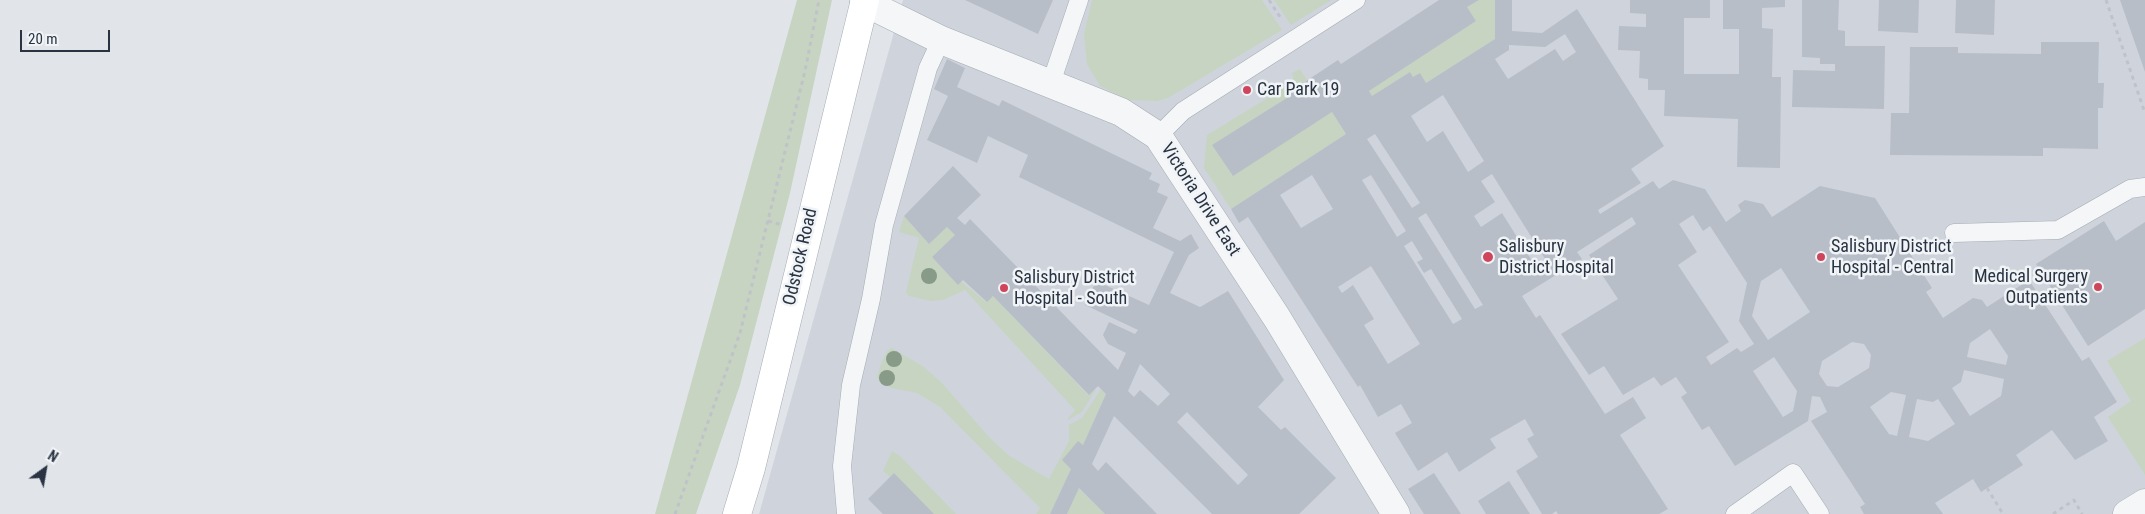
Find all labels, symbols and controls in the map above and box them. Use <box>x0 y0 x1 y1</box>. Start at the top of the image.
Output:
scale bar <box>22 20 112 52</box>
text: 20 m <box>28 30 58 48</box>
place label: Car Park 19 <box>1257 79 1339 101</box>
marker: Car Park 19 <box>1241 84 1253 96</box>
street label: Victoria Drive East <box>1155 140 1245 260</box>
street label: Odstock Road <box>779 206 823 308</box>
place label: Salisbury District Hospital <box>1499 236 1614 278</box>
place label: Salisbury District Hospital - Central <box>1831 236 1954 278</box>
marker: Salisbury District Hospital <box>1481 250 1495 264</box>
marker: Salisbury District Hospital - Central <box>1815 251 1827 263</box>
place label: Medical Surgery Outpatients <box>1974 266 2088 308</box>
place label: Salisbury District Hospital - South <box>1014 267 1134 310</box>
marker: Medical Surgery Outpatients <box>2092 281 2104 293</box>
marker: Salisbury District Hospital - South <box>998 282 1010 294</box>
north arrow <box>20 444 70 494</box>
text: N <box>45 447 61 465</box>

